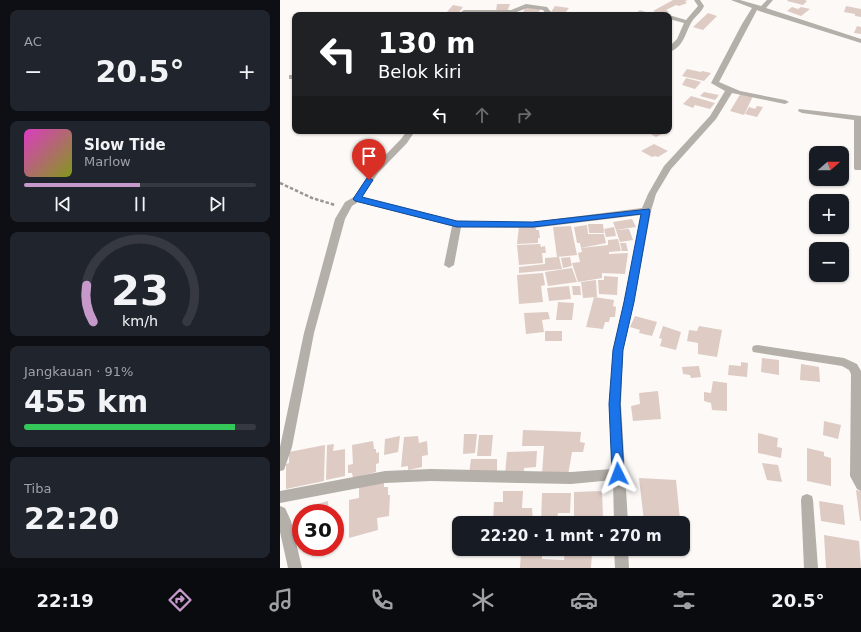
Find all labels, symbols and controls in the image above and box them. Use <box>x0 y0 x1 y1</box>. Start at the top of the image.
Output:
text: 130 m <box>378 27 475 60</box>
icon: left <box>312 28 364 80</box>
text: AC <box>24 34 42 49</box>
text: 20.5° <box>95 54 185 89</box>
text: − <box>24 59 42 84</box>
text: + <box>238 59 256 84</box>
text: Belok kiri <box>378 61 461 82</box>
icon: left <box>429 104 451 126</box>
icon: ahead <box>471 104 493 126</box>
icon: right <box>513 104 535 126</box>
text: Slow Tide <box>84 136 166 154</box>
pin <box>352 139 386 180</box>
icon: arrive <box>358 145 380 167</box>
north arrow <box>809 146 849 186</box>
map controls <box>809 146 849 282</box>
text: Marlow <box>84 154 131 169</box>
icon: previous <box>52 193 74 215</box>
icon: pause <box>129 193 151 215</box>
icon: next <box>206 193 228 215</box>
button: + <box>809 194 849 234</box>
button: − <box>809 242 849 282</box>
text: 23 <box>111 266 169 315</box>
text: km/h <box>122 313 158 329</box>
text: Jangkauan · 91% <box>24 364 133 379</box>
text: 455 km <box>24 384 148 419</box>
position arrow <box>597 453 639 495</box>
text: Tiba <box>24 481 51 496</box>
text: 22:20 <box>24 501 120 536</box>
speed limit sign: 30 <box>292 504 344 556</box>
text: 22:20 · 1 mnt · 270 m <box>480 527 662 545</box>
icon: directions <box>166 586 194 614</box>
icon: music <box>267 586 295 614</box>
icon: phone <box>368 586 396 614</box>
icon: climate <box>469 586 497 614</box>
icon: car <box>570 586 598 614</box>
icon: filters <box>670 586 698 614</box>
text: 22:19 <box>36 590 94 611</box>
text: 20.5° <box>771 590 825 611</box>

